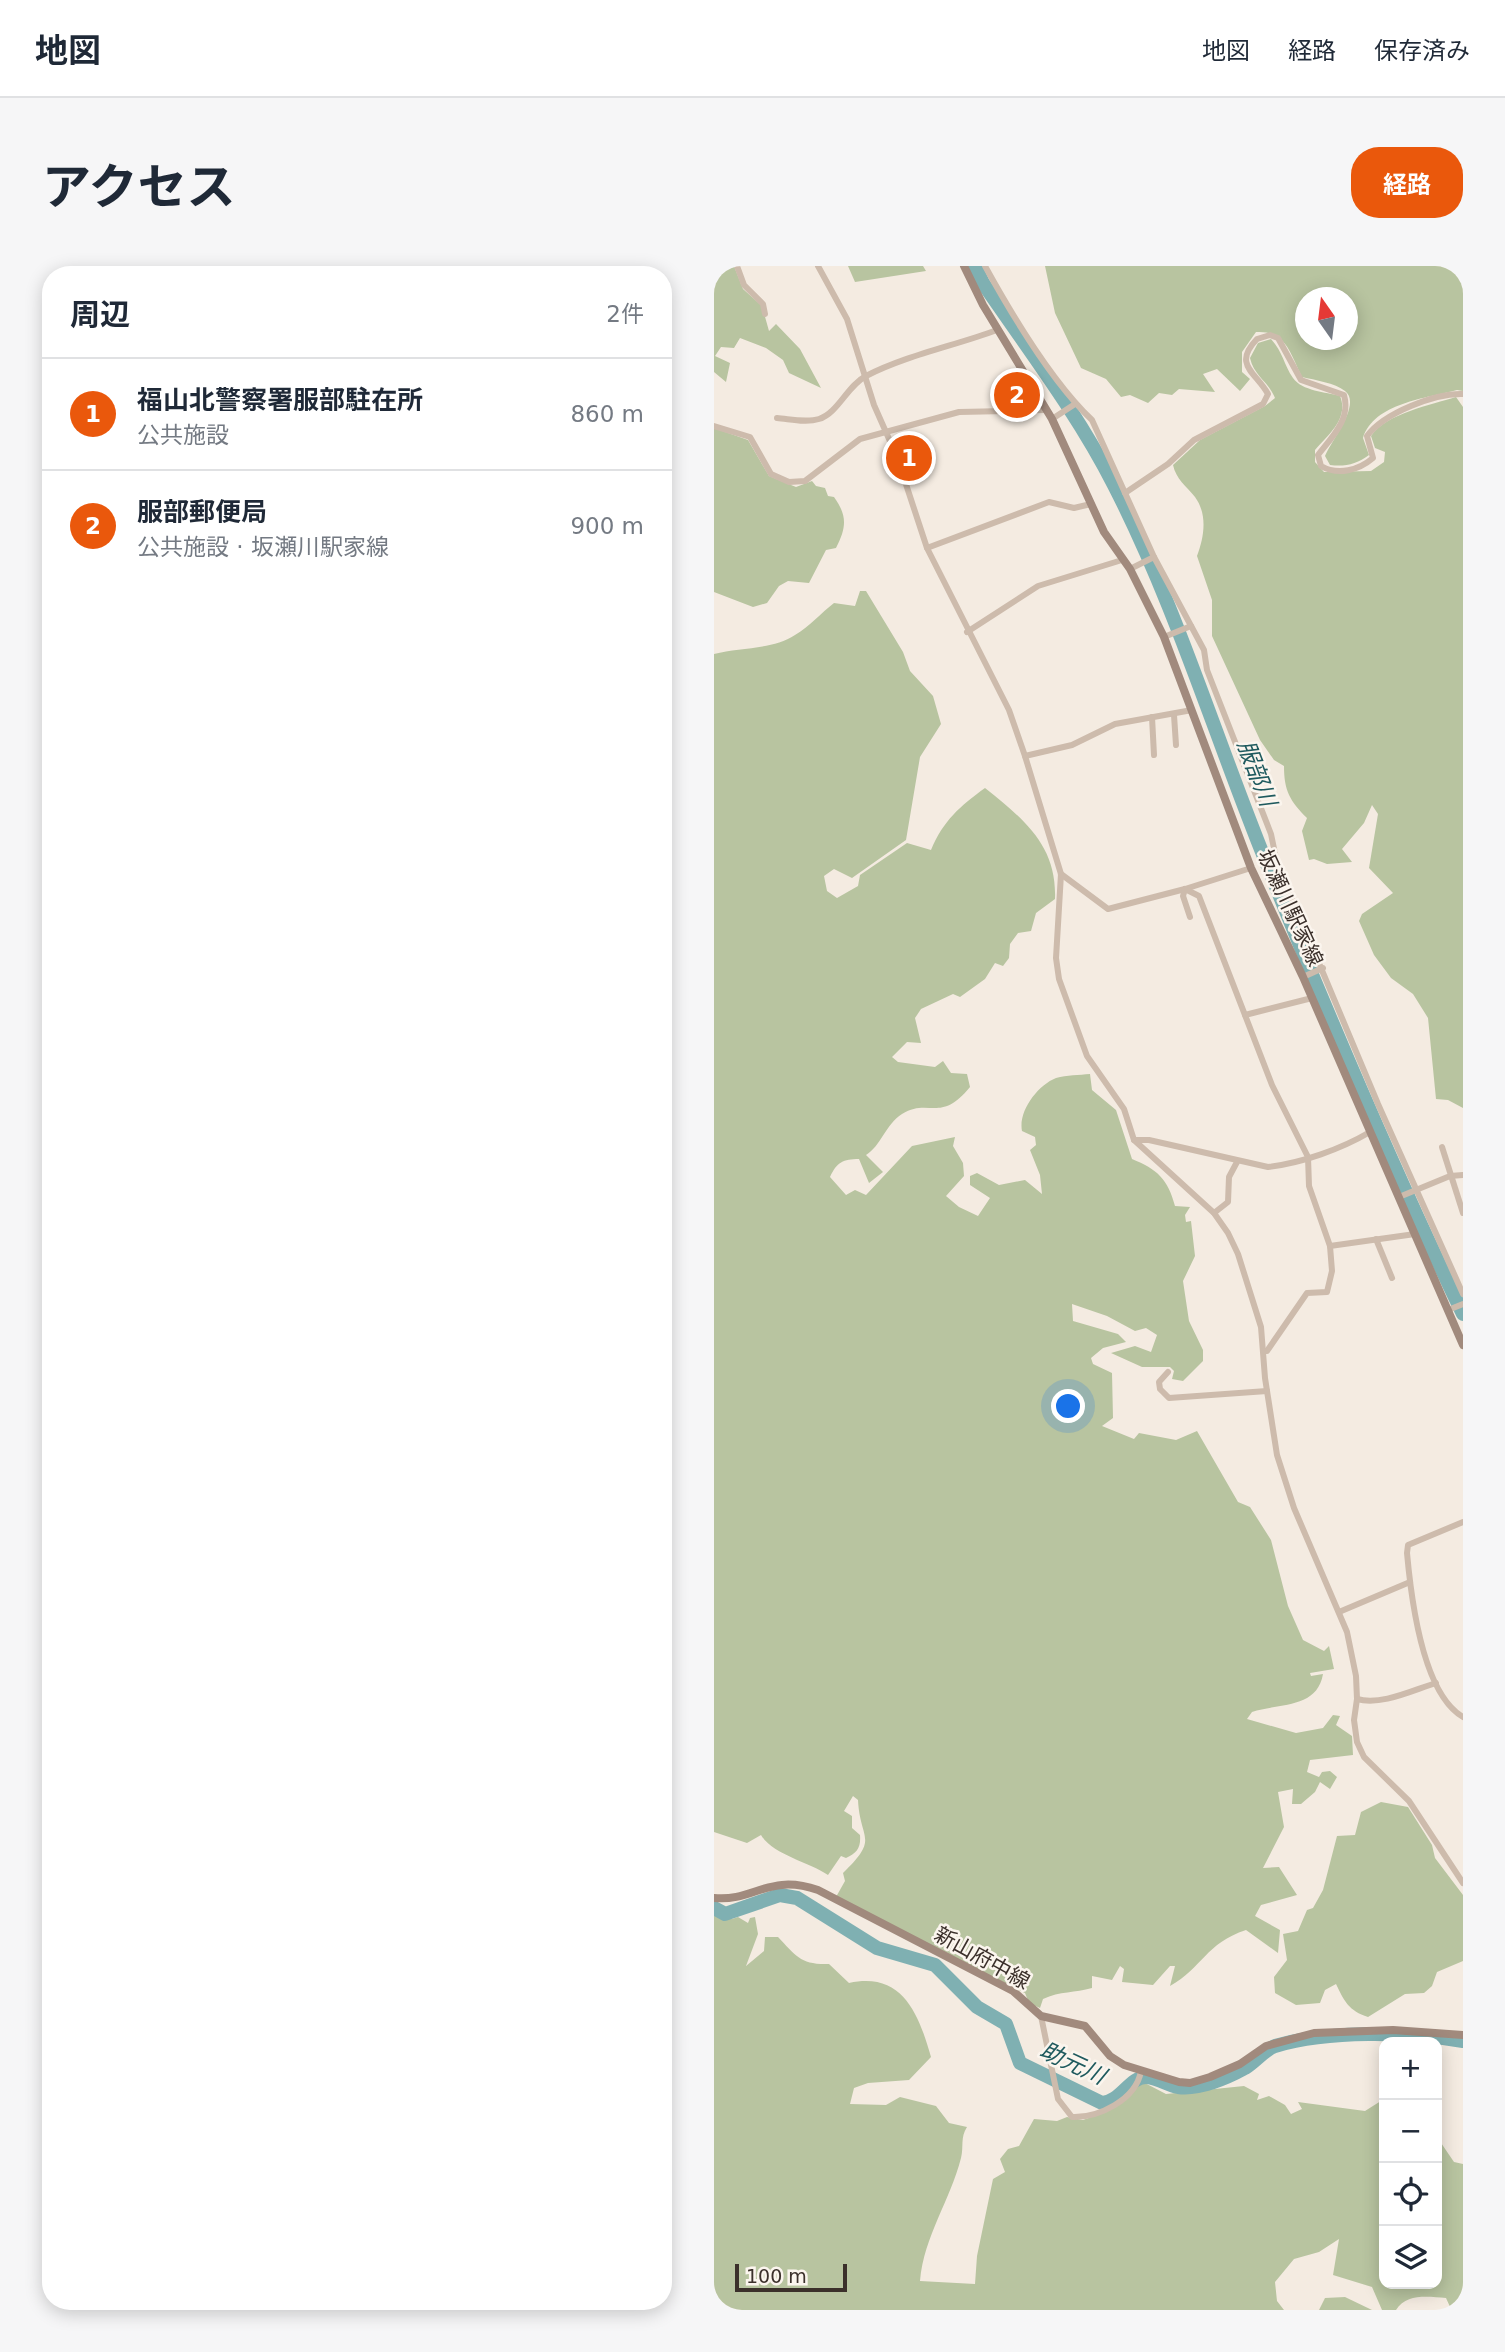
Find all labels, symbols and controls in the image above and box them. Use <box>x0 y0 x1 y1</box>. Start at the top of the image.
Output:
text: 地図 <box>35 31 101 70</box>
text: 地図 <box>1202 37 1250 65</box>
text: 経路 <box>1288 37 1336 65</box>
text: 保存済み <box>1374 37 1470 65</box>
button: 経路 <box>1351 147 1463 218</box>
text: アクセス <box>42 159 236 216</box>
north arrow <box>1295 287 1358 350</box>
text: 周辺 <box>70 297 130 332</box>
text: 2件 <box>606 301 644 327</box>
pin: 2 <box>994 369 1040 421</box>
text: 福山北警察署服部駐在所 <box>137 385 423 415</box>
text: 1 <box>85 401 101 427</box>
text: 860 m <box>570 401 644 427</box>
text: 公共施設 <box>137 422 229 448</box>
pin: 1 <box>886 432 932 484</box>
text: 服部郵便局 <box>137 497 267 527</box>
text: 2 <box>85 513 101 539</box>
text: 900 m <box>570 513 644 539</box>
text: 公共施設 · 坂瀬川駅家線 <box>137 534 389 560</box>
water label: 服部川 <box>1232 736 1283 813</box>
street label: 坂瀬川駅家線 <box>1252 846 1328 970</box>
your location <box>1051 1389 1085 1423</box>
street label: 新山府中線 <box>930 1922 1034 1994</box>
water label: 助元川 <box>1036 2037 1112 2091</box>
map controls <box>1379 2037 1442 2289</box>
button: + <box>1379 2037 1442 2100</box>
button: − <box>1379 2100 1442 2163</box>
button: locate <box>1379 2163 1442 2226</box>
button: layers <box>1379 2226 1442 2289</box>
scale bar <box>735 2261 847 2293</box>
text: 100 m <box>746 2265 807 2287</box>

